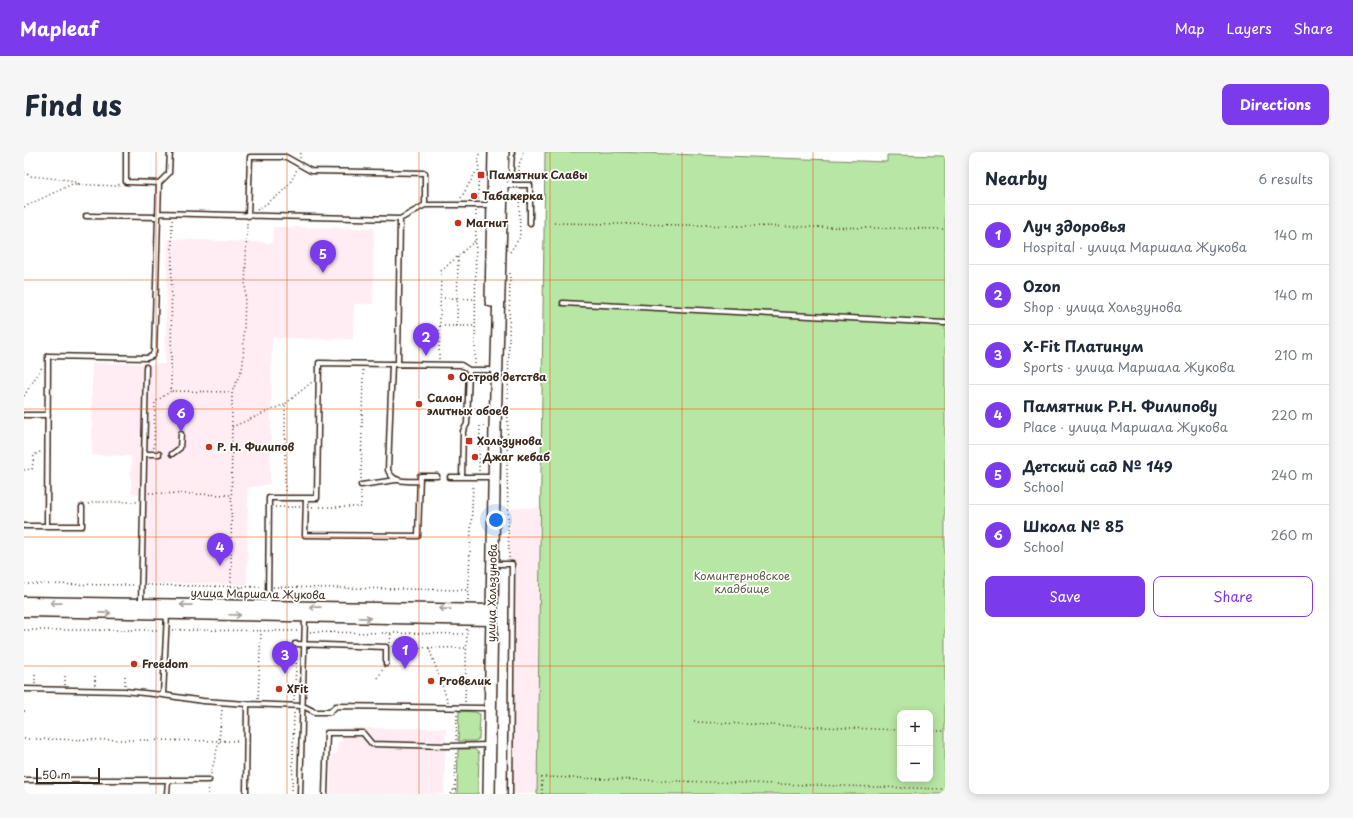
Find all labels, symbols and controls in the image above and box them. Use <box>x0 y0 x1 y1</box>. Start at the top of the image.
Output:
text: Mapleaf <box>20 14 98 42</box>
text: Map <box>1175 18 1205 39</box>
text: Layers <box>1227 18 1272 39</box>
text: Share <box>1294 18 1333 39</box>
text: Find us <box>24 83 122 126</box>
button: Directions <box>1222 84 1329 125</box>
text: Nearby <box>985 165 1047 191</box>
place label: Памятник Славы <box>489 166 588 183</box>
text: 6 results <box>1258 169 1313 188</box>
marker: Памятник Славы <box>476 170 486 180</box>
place label: Табакерка <box>482 187 544 204</box>
marker: Табакерка <box>469 191 479 201</box>
place label: Магнит <box>466 214 508 231</box>
text: Луч здоровья <box>1023 214 1126 237</box>
marker: Магнит <box>453 218 463 228</box>
text: 1 <box>995 225 1001 244</box>
text: 140 m <box>1274 225 1313 244</box>
text: Hospital · улица Маршала Жукова <box>1023 237 1247 256</box>
pin: 5 <box>310 240 336 273</box>
text: Ozon <box>1023 274 1061 297</box>
text: 2 <box>993 285 1003 304</box>
text: 140 m <box>1274 285 1313 304</box>
text: Shop · улица Хользунова <box>1023 297 1182 316</box>
pin: 2 <box>413 323 439 356</box>
text: X-Fit Платинум <box>1023 334 1144 357</box>
text: 3 <box>994 345 1002 364</box>
text: 210 m <box>1274 345 1313 364</box>
text: Sports · улица Маршала Жукова <box>1023 357 1235 376</box>
place label: Остров детства <box>459 368 547 385</box>
marker: Остров детства <box>446 372 456 382</box>
place label: Салон элитных обоев <box>427 389 509 419</box>
text: Памятник Р.Н. Филипову <box>1023 394 1217 417</box>
pin: 6 <box>168 399 194 432</box>
marker: Салон элитных обоев <box>414 399 424 409</box>
text: 4 <box>994 405 1002 424</box>
text: 220 m <box>1271 405 1313 424</box>
text: Place · улица Маршала Жукова <box>1023 417 1228 436</box>
place label: Хользунова <box>477 432 543 449</box>
marker: Хользунова <box>464 436 474 446</box>
place label: Р. Н. Филипов <box>217 438 295 455</box>
marker: Р. Н. Филипов <box>204 442 214 452</box>
place label: Джаг кебаб <box>482 448 550 465</box>
marker: Джаг кебаб <box>470 452 480 462</box>
text: Детский сад № 149 <box>1023 454 1173 477</box>
text: 5 <box>994 465 1002 484</box>
text: 240 m <box>1271 465 1313 484</box>
text: School <box>1023 477 1064 496</box>
your location <box>486 510 506 530</box>
text: Школа № 85 <box>1023 514 1124 537</box>
text: 6 <box>993 525 1003 544</box>
text: 260 m <box>1271 525 1313 544</box>
pin: 4 <box>207 533 233 566</box>
text: School <box>1023 537 1064 556</box>
street label: улица Хользунова <box>482 544 501 642</box>
park label: Коминтерновское кладбище <box>694 567 790 597</box>
button: Save <box>985 576 1145 617</box>
button: Share <box>1153 576 1313 617</box>
street label: улица Маршала Жукова <box>190 584 326 603</box>
one-way arrow <box>50 599 63 607</box>
one-way arrow <box>180 601 193 609</box>
one-way arrow <box>309 603 322 611</box>
one-way arrow <box>439 605 452 613</box>
one-way arrow <box>98 609 111 617</box>
one-way arrow <box>228 612 241 619</box>
one-way arrow <box>358 614 371 622</box>
pin: 1 <box>392 636 418 669</box>
pin: 3 <box>272 641 298 674</box>
place label: Freedom <box>142 655 188 672</box>
marker: Freedom <box>129 659 139 669</box>
place label: Proвелик <box>439 672 492 689</box>
marker: Proвелик <box>426 676 436 686</box>
place label: XFit <box>287 680 309 697</box>
marker: XFit <box>274 684 284 694</box>
map controls <box>897 710 933 782</box>
button: + <box>897 710 933 746</box>
button: − <box>897 746 933 782</box>
scale bar <box>36 766 100 785</box>
text: 50 m <box>42 766 71 783</box>

